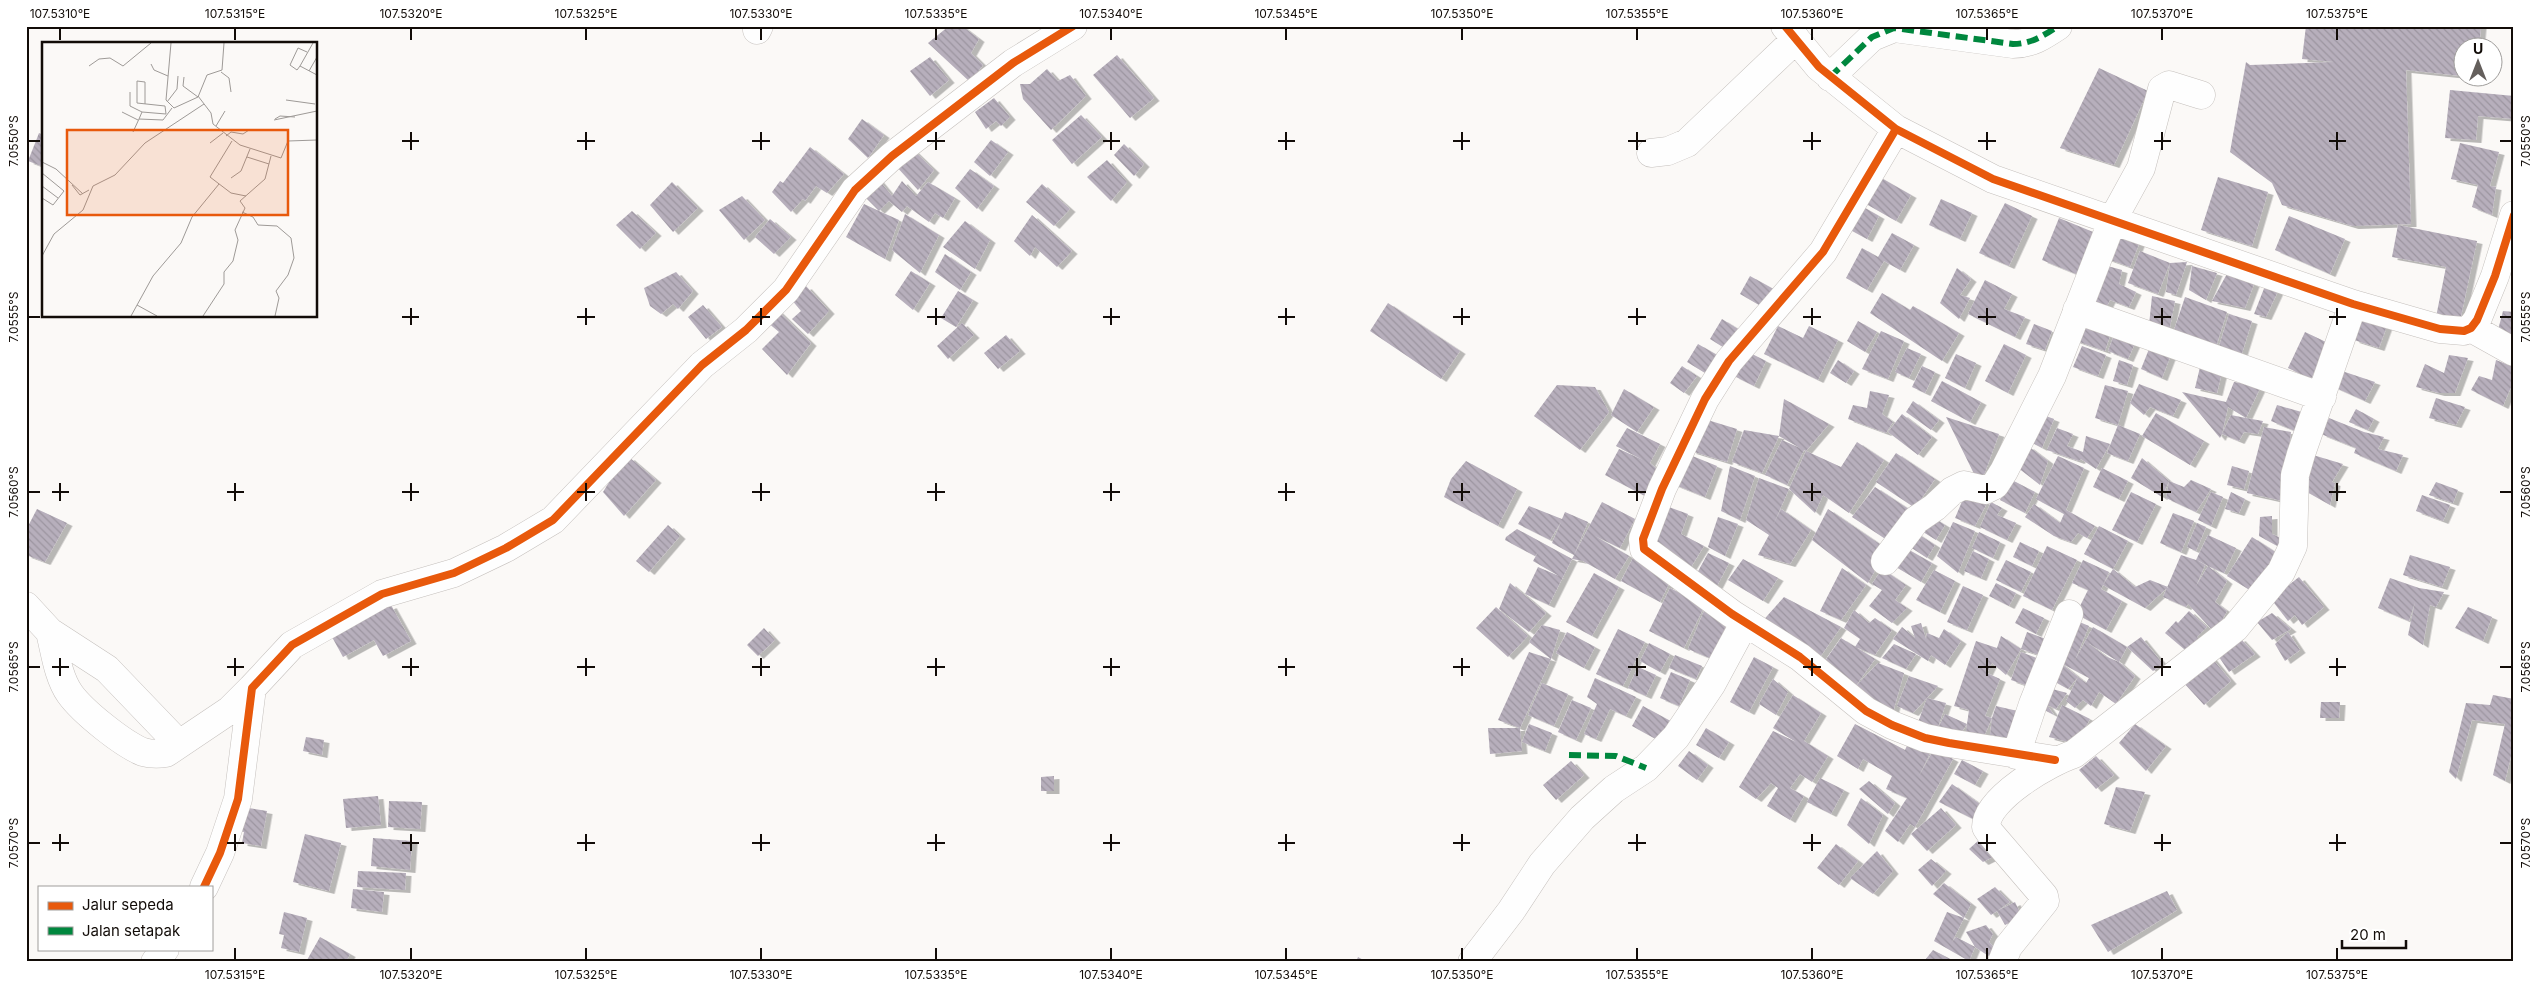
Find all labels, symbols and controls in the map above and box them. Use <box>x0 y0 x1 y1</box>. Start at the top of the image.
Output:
text: 107.5310°E <box>30 6 90 21</box>
text: 107.5315°E <box>205 6 265 21</box>
text: 107.5320°E <box>379 6 443 21</box>
text: 107.5325°E <box>555 6 617 21</box>
text: 107.5330°E <box>729 6 793 21</box>
text: 107.5335°E <box>905 6 967 21</box>
text: 107.5340°E <box>1079 6 1143 21</box>
text: 107.5345°E <box>1254 6 1318 21</box>
text: 107.5350°E <box>1430 6 1494 21</box>
text: 107.5355°E <box>1606 6 1668 21</box>
text: 107.5360°E <box>1780 6 1844 21</box>
text: 107.5365°E <box>1956 6 2018 21</box>
text: 107.5370°E <box>2131 6 2193 21</box>
text: 107.5375°E <box>2306 6 2368 21</box>
north arrow <box>2452 38 2502 88</box>
text: U <box>2473 40 2483 57</box>
inset map <box>42 42 318 318</box>
text: 7.0550°S <box>6 115 21 167</box>
text: 7.0550°S <box>2518 115 2533 167</box>
text: 7.0555°S <box>6 291 21 343</box>
text: 7.0555°S <box>2518 291 2533 343</box>
text: 7.0560°S <box>6 466 21 518</box>
text: 7.0560°S <box>2518 466 2533 518</box>
text: 7.0565°S <box>6 641 21 693</box>
text: 7.0565°S <box>2518 641 2533 693</box>
text: 7.0570°S <box>6 817 21 868</box>
text: 7.0570°S <box>2518 817 2533 868</box>
legend <box>38 886 212 950</box>
text: Jalur sepeda <box>82 895 174 914</box>
scale bar <box>2342 918 2406 950</box>
text: Jalan setapak <box>82 921 181 940</box>
text: 20 m <box>2350 925 2386 944</box>
text: 107.5315°E <box>205 967 265 982</box>
text: 107.5320°E <box>379 967 443 982</box>
text: 107.5325°E <box>555 967 617 982</box>
text: 107.5330°E <box>729 967 793 982</box>
text: 107.5335°E <box>905 967 967 982</box>
text: 107.5340°E <box>1079 967 1143 982</box>
text: 107.5345°E <box>1254 967 1318 982</box>
text: 107.5350°E <box>1430 967 1494 982</box>
text: 107.5355°E <box>1606 967 1668 982</box>
text: 107.5360°E <box>1780 967 1844 982</box>
text: 107.5365°E <box>1956 967 2018 982</box>
text: 107.5370°E <box>2131 967 2193 982</box>
text: 107.5375°E <box>2306 967 2368 982</box>

